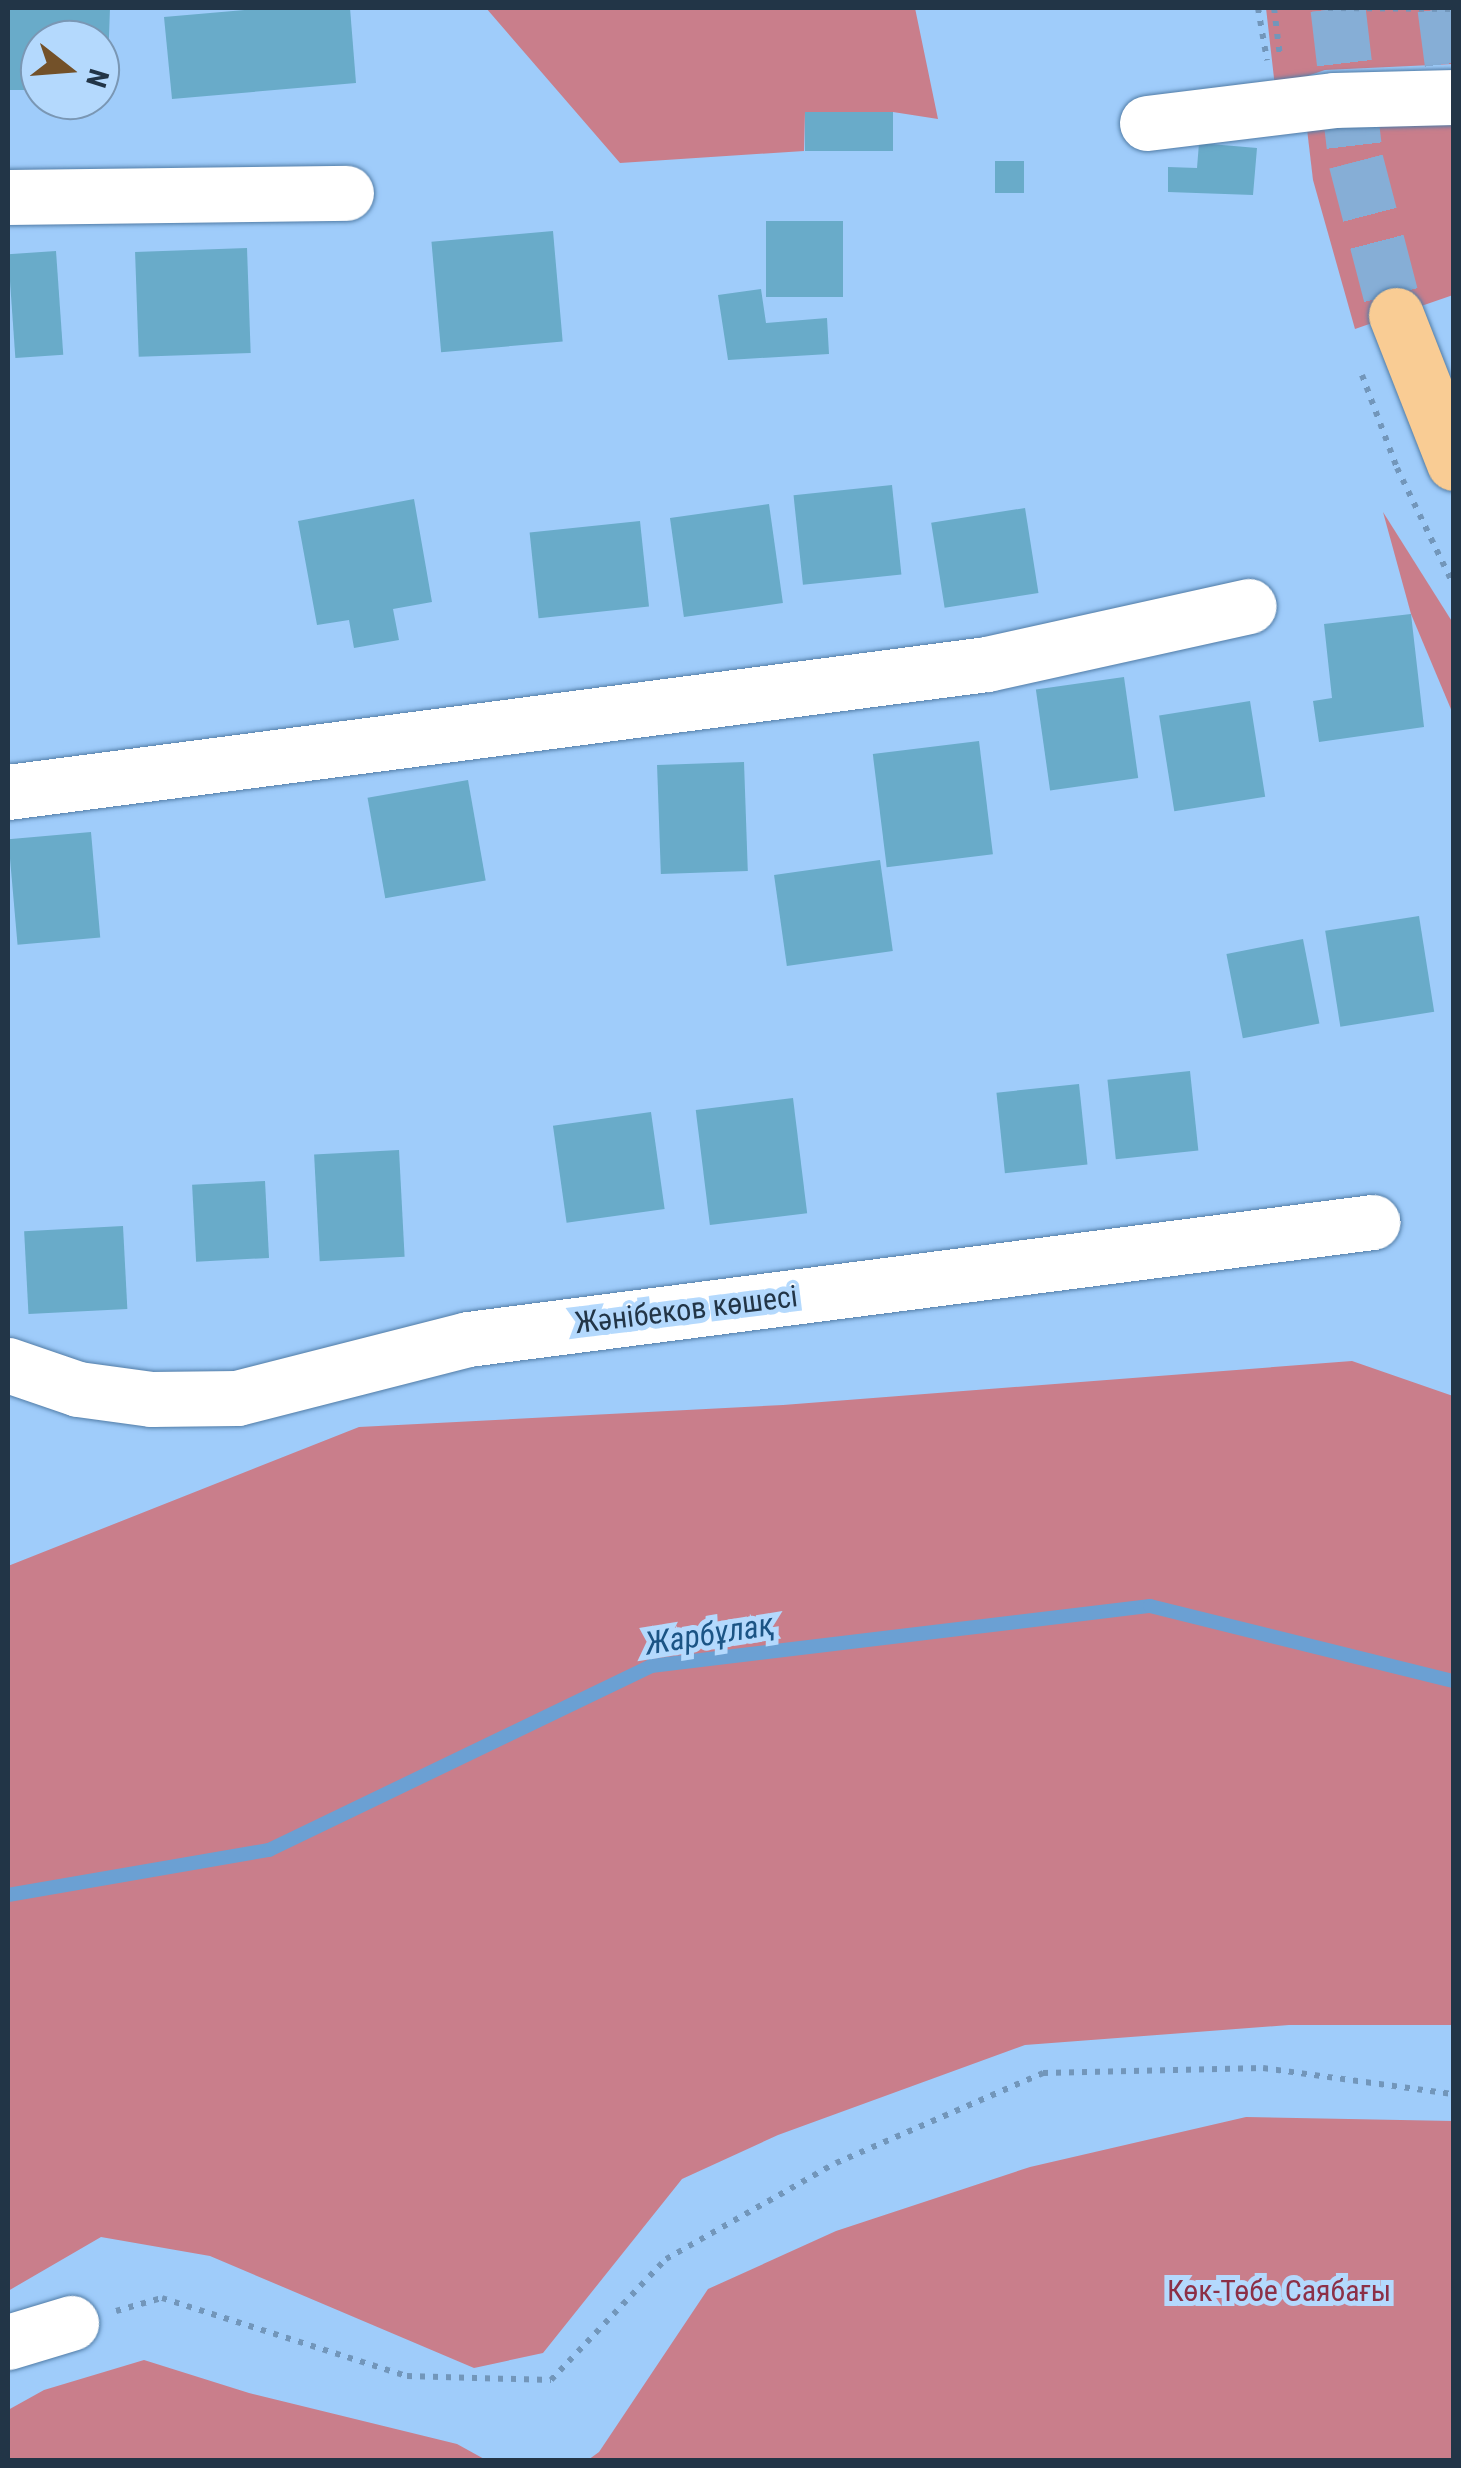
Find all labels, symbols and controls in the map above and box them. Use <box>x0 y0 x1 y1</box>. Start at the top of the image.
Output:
north arrow <box>20 20 120 120</box>
text: N <box>79 65 116 91</box>
street label: Жәнібеков көшесі <box>573 1278 799 1342</box>
water label: Жарбұлақ <box>642 1605 778 1663</box>
park label: Көк-Төбе Саябағы <box>1167 2273 1391 2309</box>

